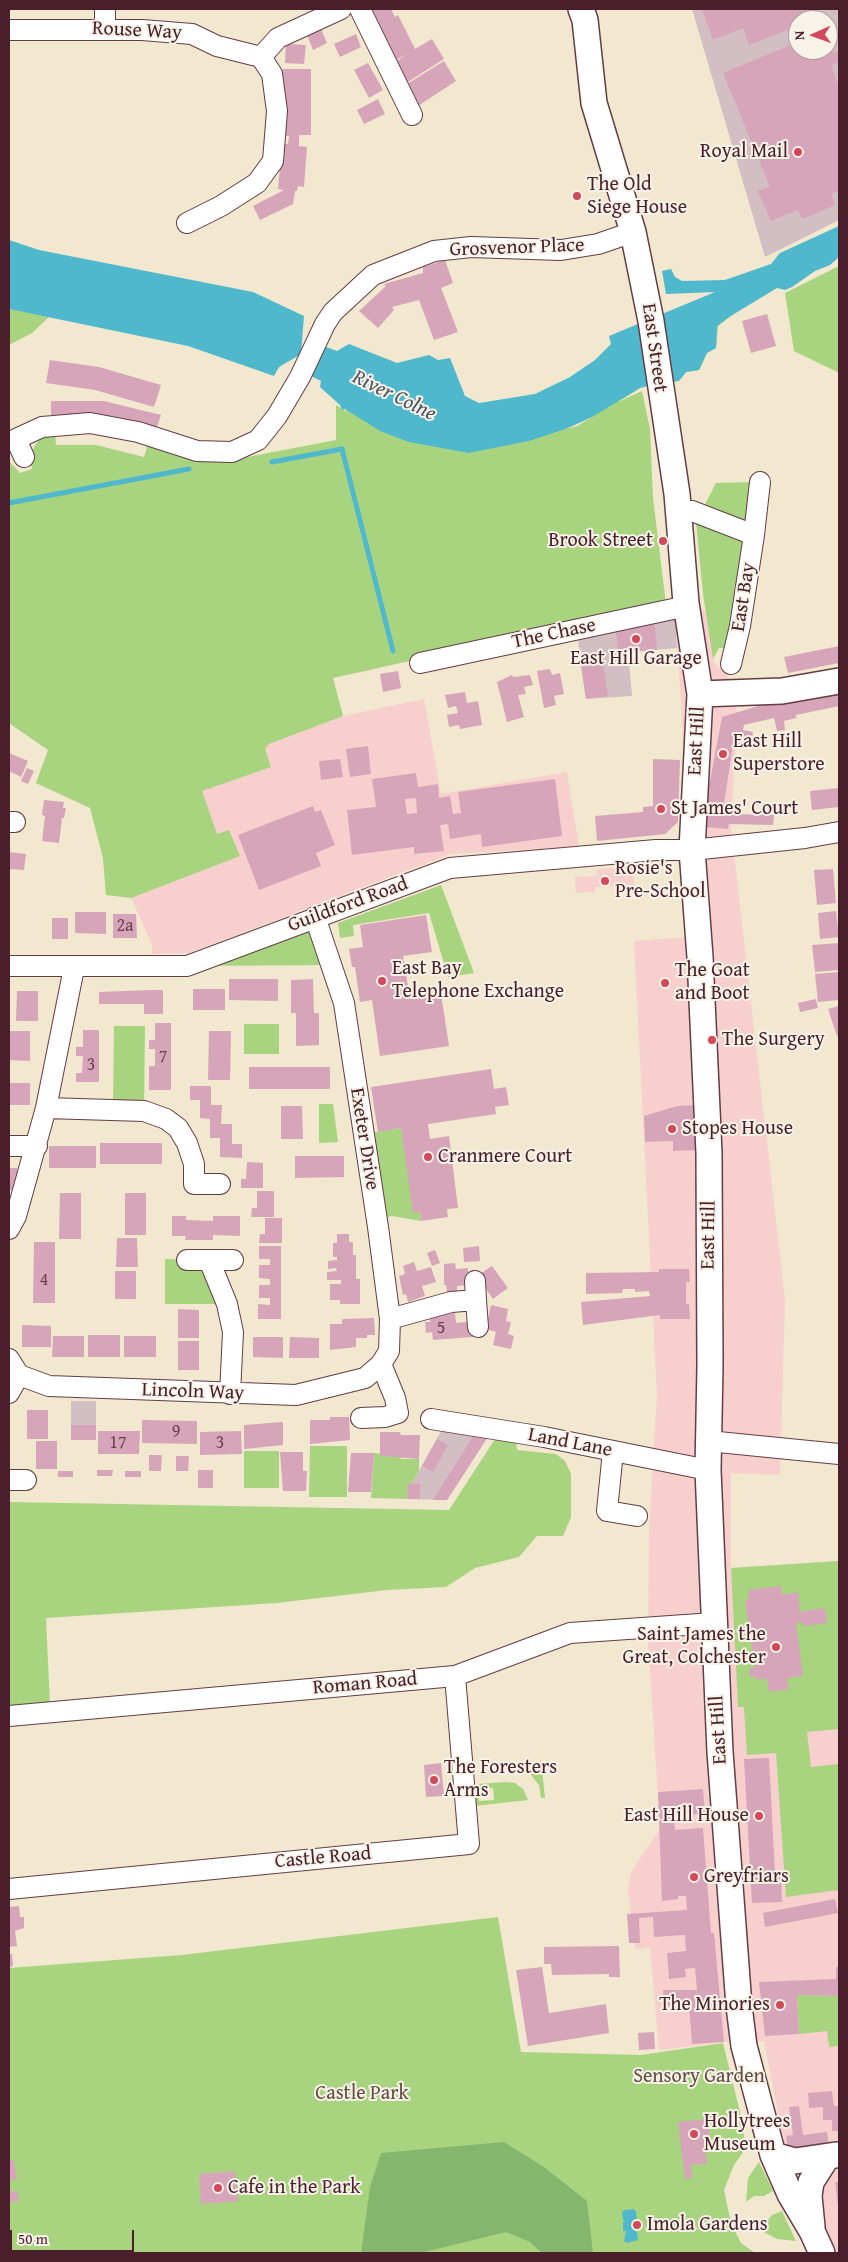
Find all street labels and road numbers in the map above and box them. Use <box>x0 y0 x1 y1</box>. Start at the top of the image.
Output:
street label: Rouse Way <box>91 17 183 45</box>
street label: Grosvenor Place <box>449 234 585 262</box>
street label: East Street <box>636 302 672 394</box>
street label: East Bay <box>727 561 761 633</box>
street label: The Chase <box>510 613 598 655</box>
street label: East Hill <box>683 706 711 776</box>
street label: Guildford Road <box>285 872 411 938</box>
street label: Exeter Drive <box>344 1086 384 1192</box>
street label: East Hill <box>696 1200 722 1270</box>
street label: Lincoln Way <box>141 1378 245 1406</box>
street label: Land Lane <box>526 1423 614 1463</box>
street label: Roman Road <box>312 1667 418 1701</box>
street label: East Hill <box>705 1695 733 1765</box>
street label: Castle Road <box>274 1842 372 1874</box>

